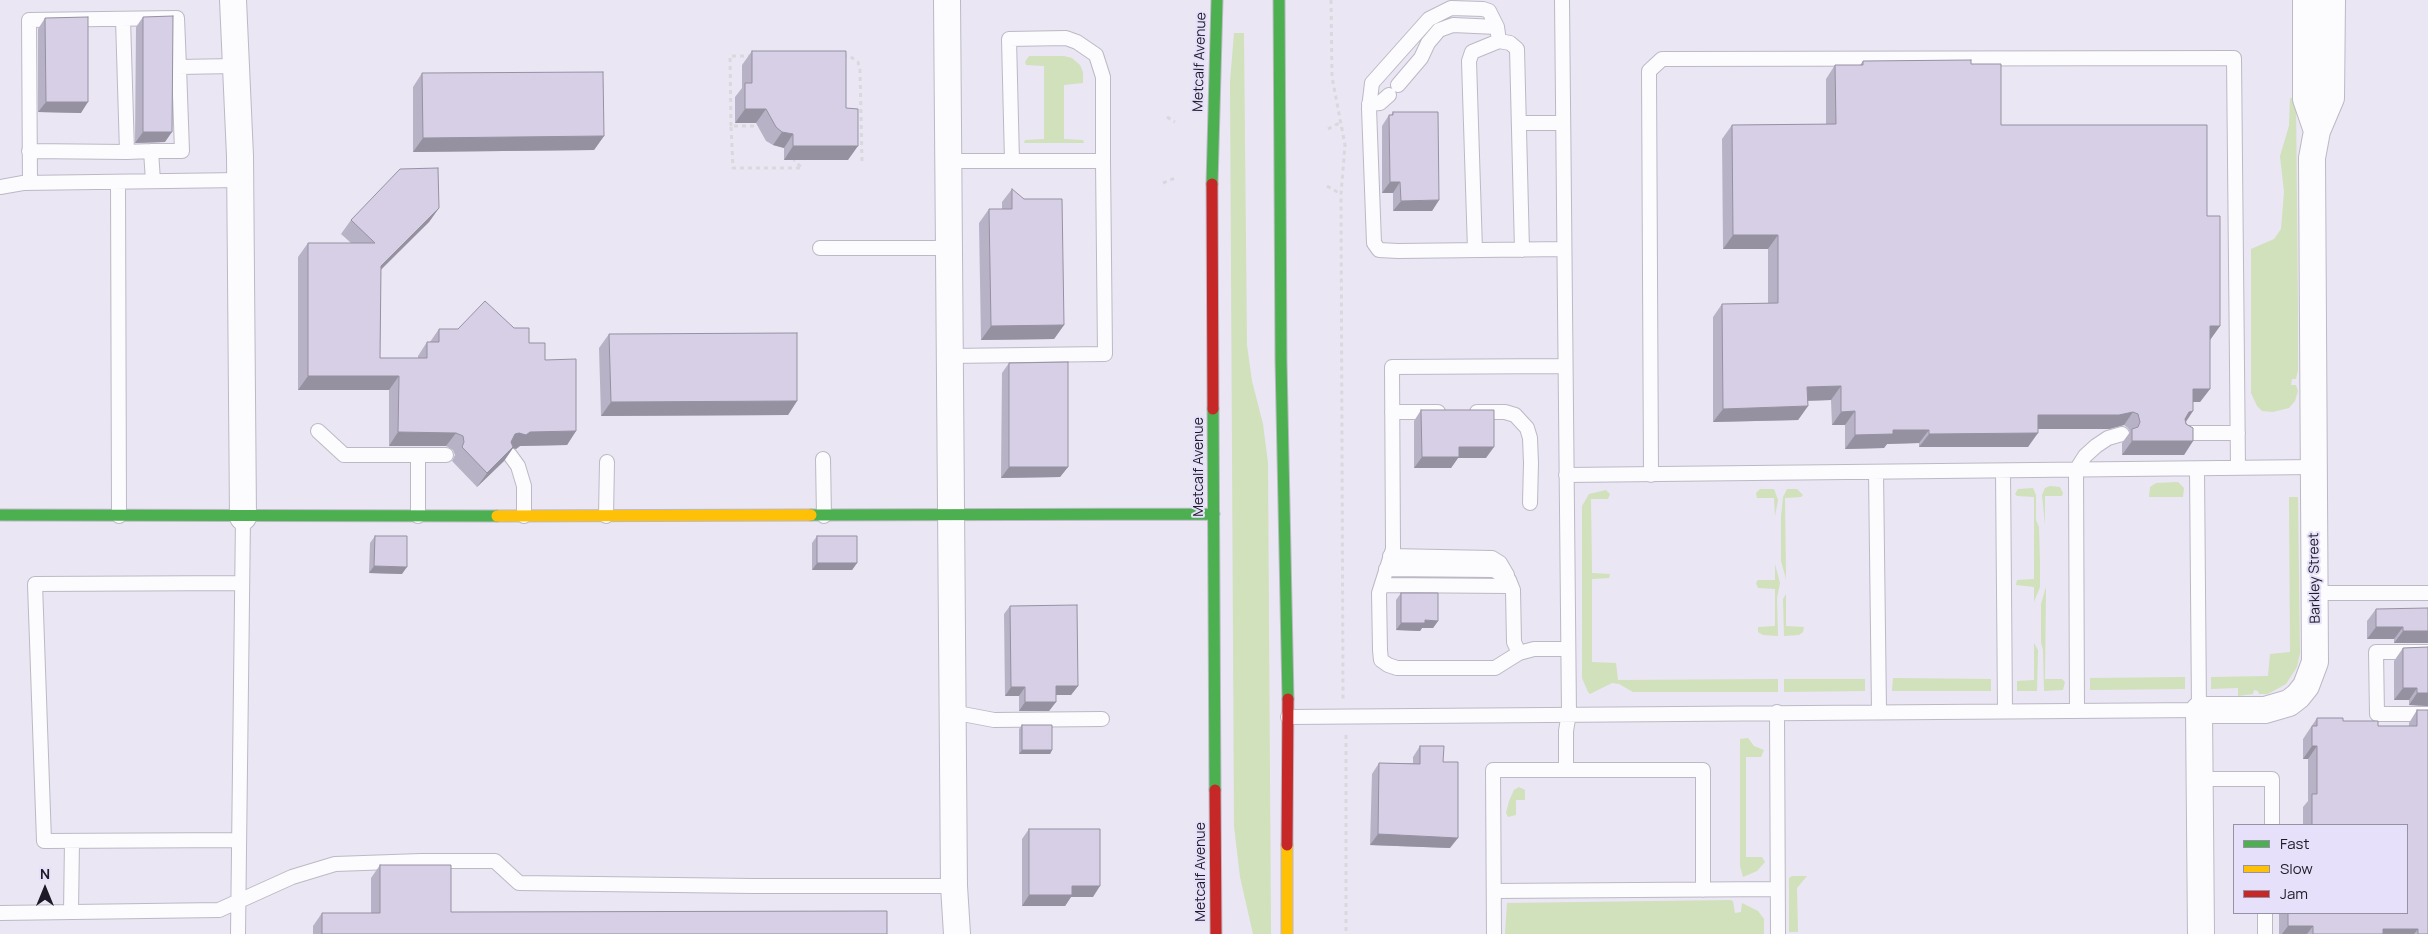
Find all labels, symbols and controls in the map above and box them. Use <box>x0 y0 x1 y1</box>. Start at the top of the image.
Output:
street label: Metcalf Avenue <box>1190 12 1210 112</box>
street label: Metcalf Avenue <box>1191 417 1207 517</box>
street label: Barkley Street <box>2306 532 2324 624</box>
street label: Metcalf Avenue <box>1193 822 1209 922</box>
legend <box>2233 824 2408 914</box>
text: Fast <box>2280 833 2309 854</box>
text: Slow <box>2280 858 2313 879</box>
north arrow <box>20 864 70 914</box>
text: N <box>40 864 50 883</box>
text: Jam <box>2280 883 2308 904</box>

